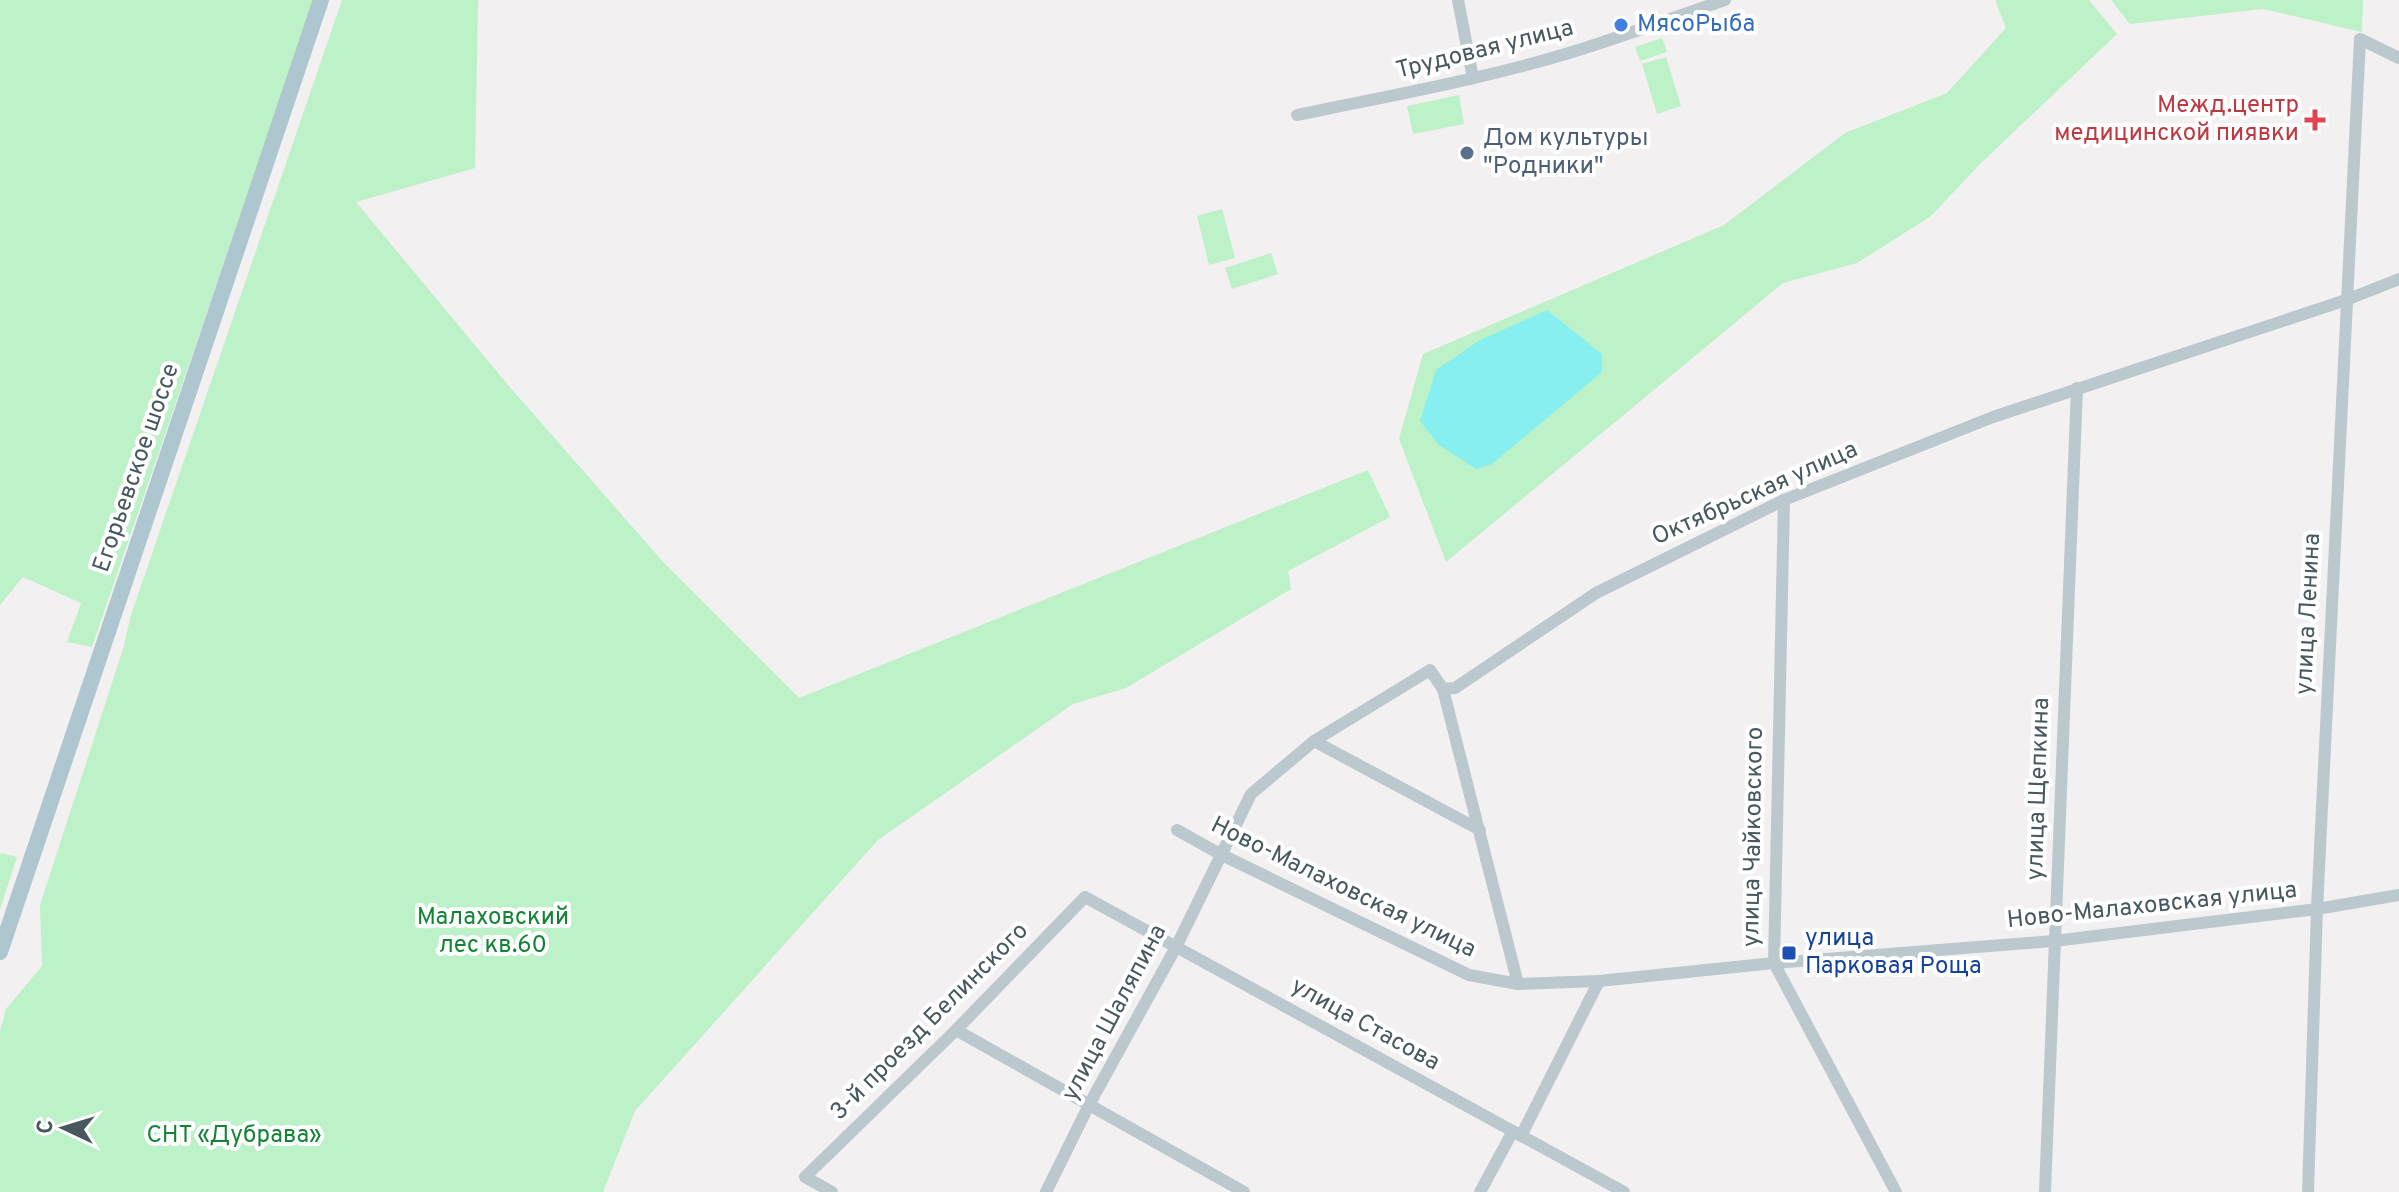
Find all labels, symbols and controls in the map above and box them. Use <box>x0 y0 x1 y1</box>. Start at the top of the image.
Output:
place label: МясоРыба <box>1637 10 1755 40</box>
street label: Трудовая улица <box>1393 13 1577 87</box>
marker: МясоРыба <box>1612 16 1630 34</box>
place label: Межд.центр медицинской пиявки <box>2054 91 2299 149</box>
marker: Межд.центр медицинской пиявки <box>2306 111 2324 129</box>
place label: Дом культуры "Родники" <box>1483 124 1648 182</box>
marker: Дом культуры "Родники" <box>1458 144 1476 162</box>
street label: Егорьевское шоссе <box>87 360 187 576</box>
street label: Октябрьская улица <box>1647 435 1863 553</box>
street label: улица Ленина <box>2290 532 2328 696</box>
street label: улица Щепкина <box>2021 697 2057 881</box>
street label: улица Чайковского <box>1737 726 1771 948</box>
street label: Ново-Малаховская улица <box>1205 811 1481 965</box>
street label: Ново-Малаховская улица <box>2005 876 2299 936</box>
park label: Малаховский лес кв.60 <box>417 903 569 961</box>
street label: 3-й проезд Белинского <box>825 917 1035 1127</box>
street label: улица Шаляпина <box>1056 920 1174 1106</box>
place label: улица Парковая Роща <box>1805 924 1982 982</box>
marker: улица Парковая Роща <box>1780 944 1798 962</box>
street label: улица Стасова <box>1285 972 1445 1078</box>
north arrow <box>24 1088 104 1168</box>
text: С <box>33 1119 61 1135</box>
park label: СНТ «Дубрава» <box>146 1121 322 1151</box>

